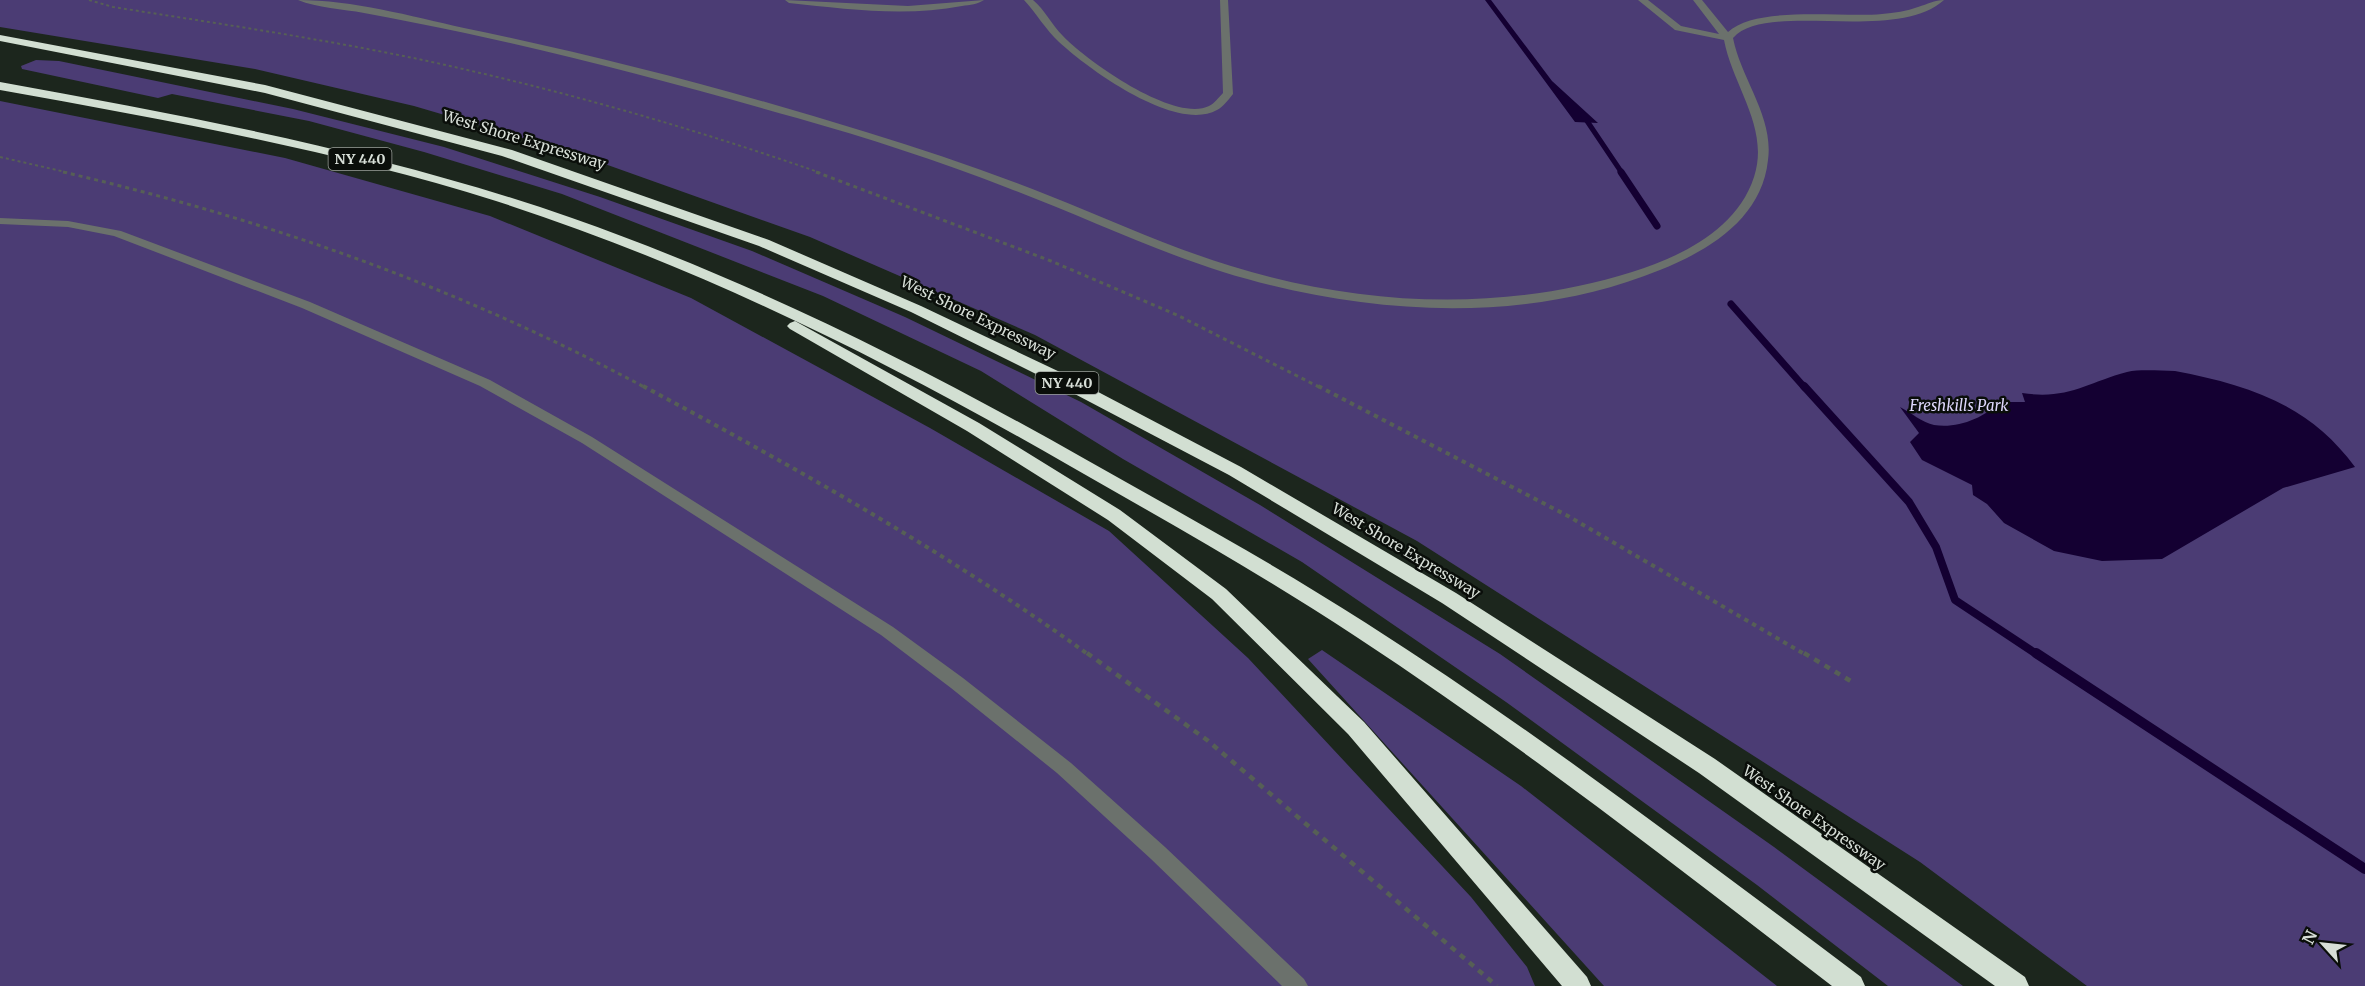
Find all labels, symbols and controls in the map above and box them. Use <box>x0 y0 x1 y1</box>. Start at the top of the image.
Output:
street label: West Shore Expressway <box>439 105 609 174</box>
road number: NY 440 <box>328 148 392 170</box>
street label: West Shore Expressway <box>897 271 1059 364</box>
road number: NY 440 <box>1036 372 1098 394</box>
park label: Freshkills Park <box>1909 396 2009 415</box>
street label: West Shore Expressway <box>1328 498 1484 603</box>
street label: West Shore Expressway <box>1738 760 1890 874</box>
north arrow <box>2293 914 2353 974</box>
text: N <box>2298 927 2322 947</box>

